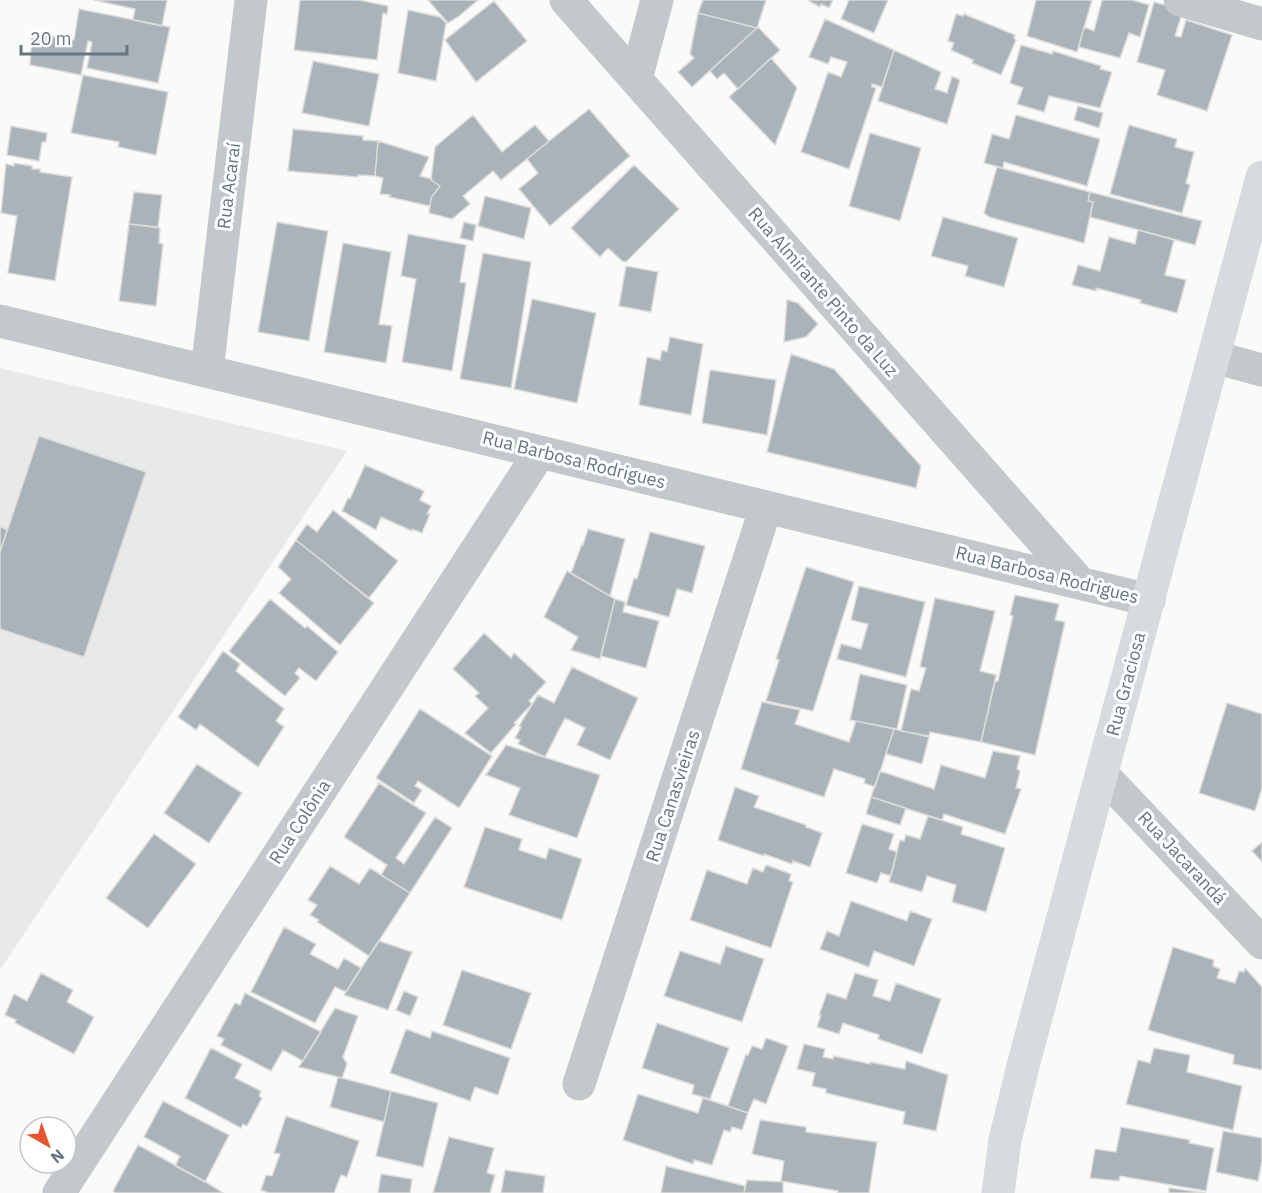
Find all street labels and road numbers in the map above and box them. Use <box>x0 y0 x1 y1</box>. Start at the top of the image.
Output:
street label: Rua Acaraí <box>212 141 245 230</box>
street label: Rua Almirante Pinto da Luz <box>744 202 903 381</box>
street label: Rua Barbosa Rodrigues <box>480 426 668 493</box>
street label: Rua Barbosa Rodrigues <box>953 541 1141 608</box>
street label: Rua Graciosa <box>1101 629 1150 738</box>
street label: Rua Canasvieiras <box>640 727 705 865</box>
street label: Rua Colônia <box>264 775 336 868</box>
street label: Rua Jacarandá <box>1133 806 1232 909</box>

